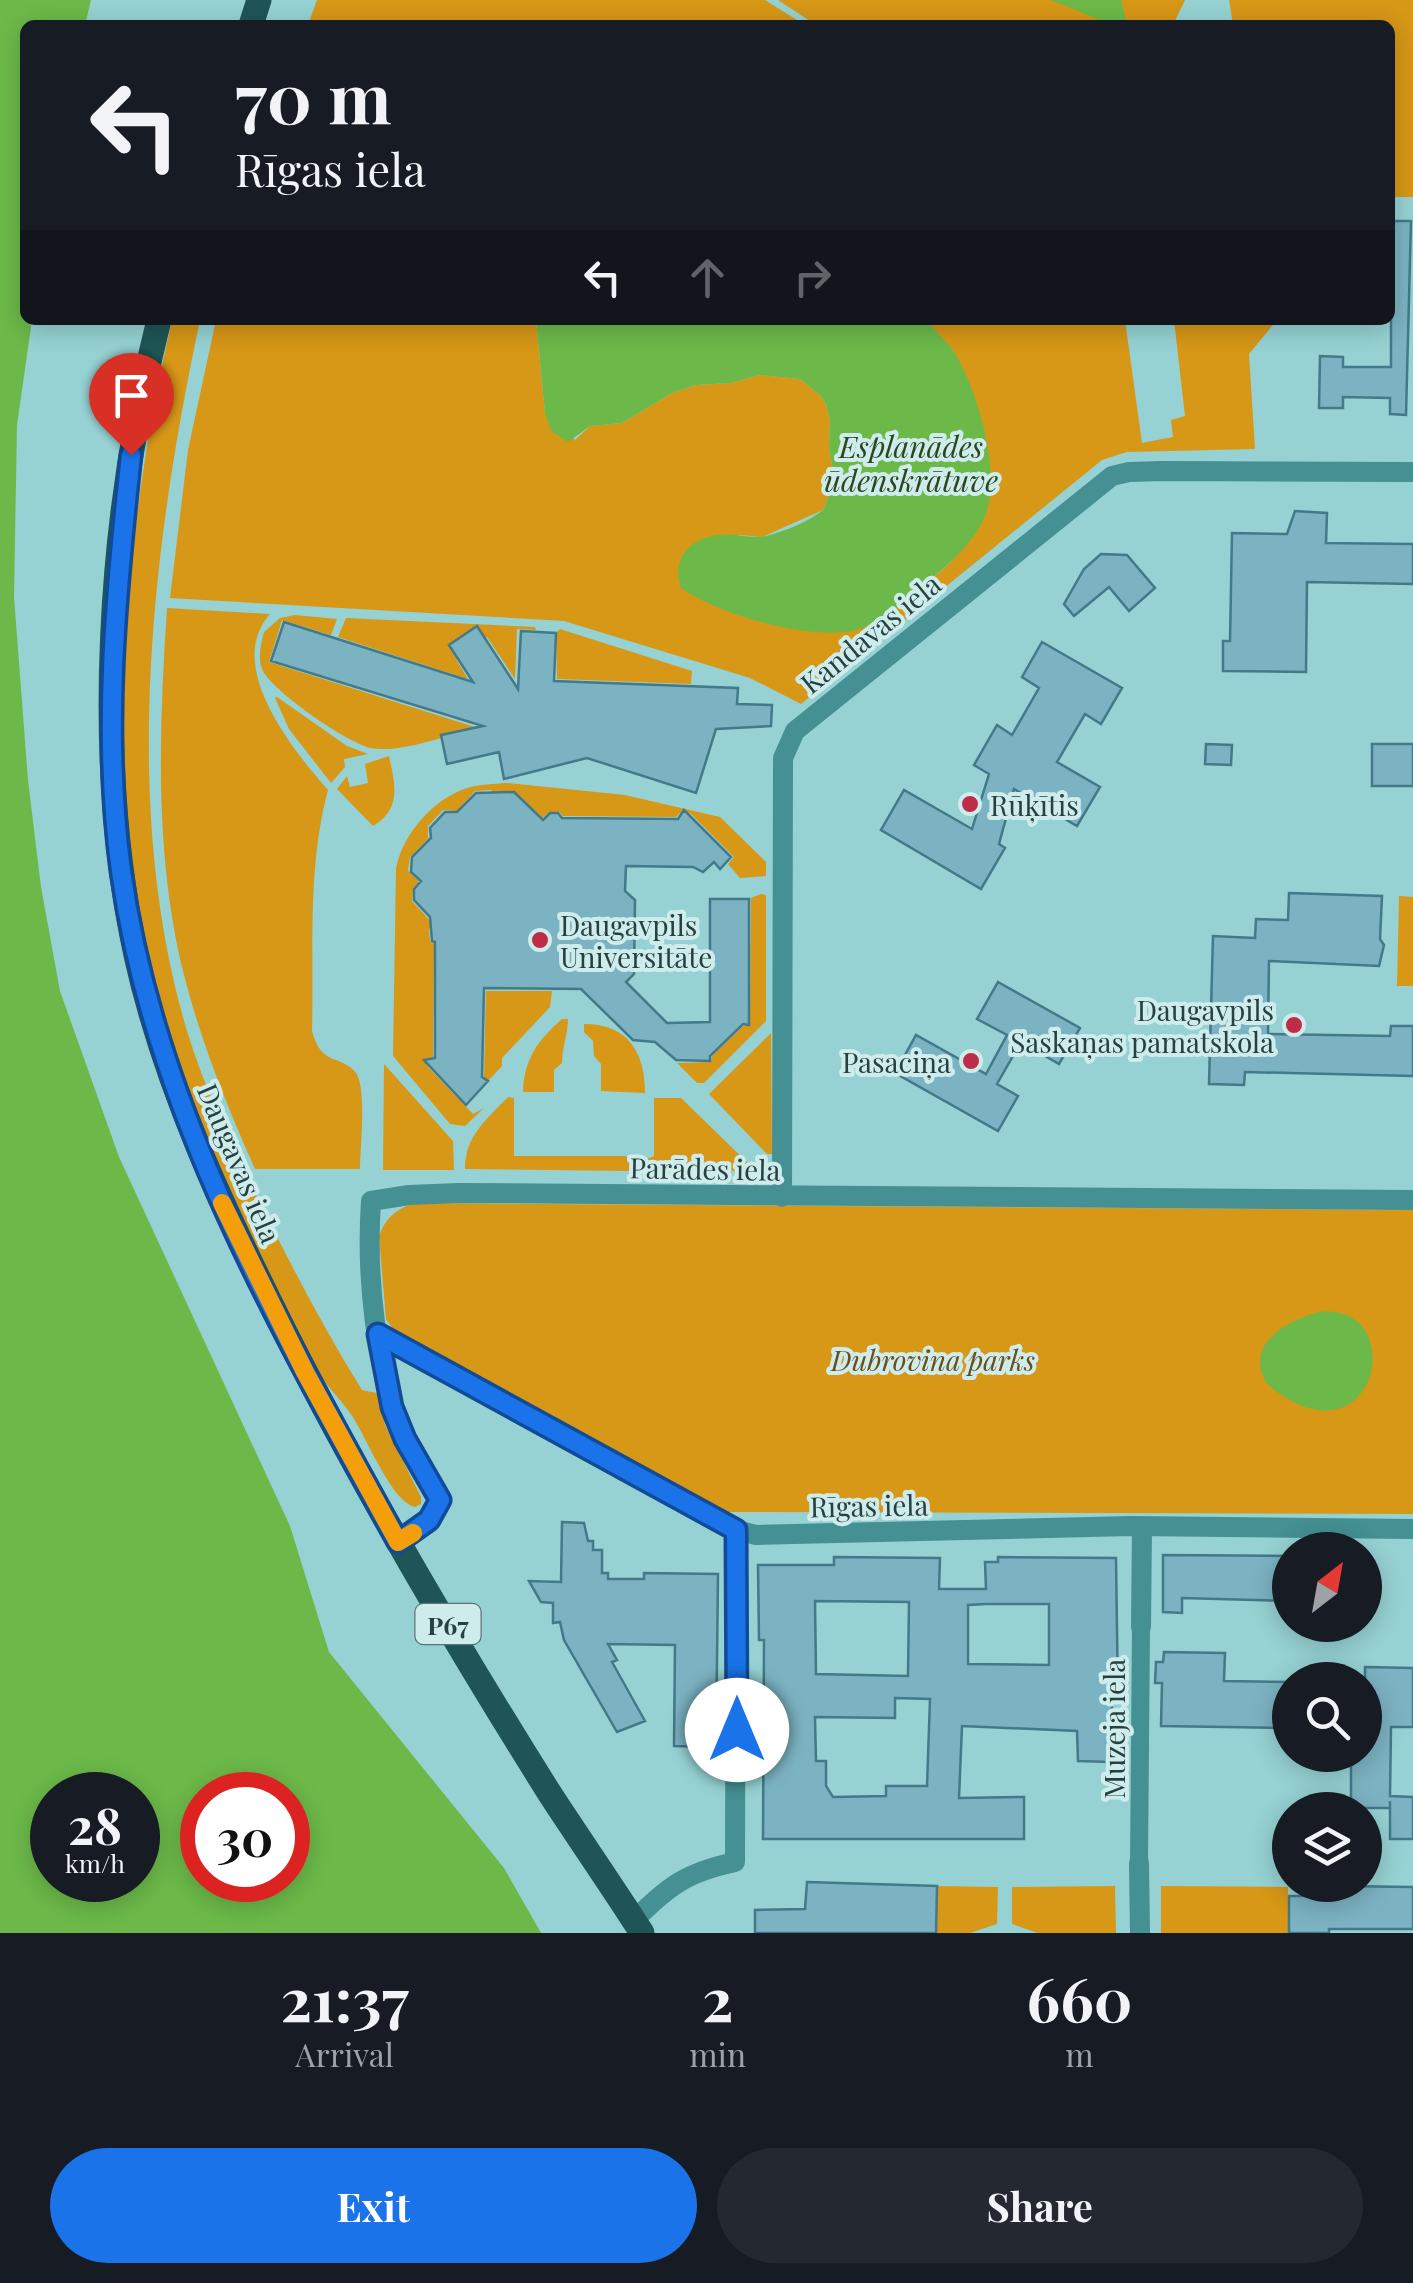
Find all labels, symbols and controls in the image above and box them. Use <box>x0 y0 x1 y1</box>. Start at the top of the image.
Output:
text: 70 m <box>235 48 392 142</box>
icon: left <box>70 60 200 190</box>
text: Rīgas iela <box>235 138 426 198</box>
icon: left <box>575 250 630 305</box>
icon: ahead <box>680 250 735 305</box>
icon: right <box>785 250 840 305</box>
pin <box>89 353 174 456</box>
icon: arrive <box>104 368 159 423</box>
water label: Esplanādes ūdenskrātuve <box>824 426 998 500</box>
street label: Kandavas iela <box>792 565 948 701</box>
place label: Rūķītis <box>990 786 1079 823</box>
marker: Rūķītis <box>959 793 981 815</box>
place label: Daugavpils Universitāte <box>560 906 712 975</box>
marker: Daugavpils Universitāte <box>529 929 551 951</box>
place label: Daugavpils Saskaņas pamatskola <box>1010 991 1274 1060</box>
marker: Daugavpils Saskaņas pamatskola <box>1283 1014 1305 1036</box>
place label: Pasaciņa <box>842 1043 951 1080</box>
marker: Pasaciņa <box>960 1050 982 1072</box>
street label: Daugavas iela <box>190 1078 290 1248</box>
street label: Parādes iela <box>629 1148 781 1188</box>
park label: Dubrovina parks <box>830 1341 1035 1378</box>
street label: Rīgas iela <box>809 1485 929 1525</box>
north arrow <box>1272 1532 1382 1642</box>
map controls <box>1272 1532 1382 1902</box>
road number: P67 <box>416 1604 480 1644</box>
street label: Muzeja iela <box>1095 1659 1132 1799</box>
button: search <box>1272 1662 1382 1772</box>
position arrow <box>685 1678 789 1782</box>
speed limit sign: 30 <box>180 1772 310 1902</box>
text: 28 <box>68 1791 122 1858</box>
button: layers <box>1272 1792 1382 1902</box>
text: km/h <box>65 1846 125 1879</box>
text: 21:37 <box>280 1957 409 2037</box>
text: 2 <box>702 1957 733 2037</box>
text: 660 <box>1027 1957 1133 2037</box>
text: Arrival <box>295 2032 394 2075</box>
text: min <box>689 2032 746 2075</box>
text: m <box>1065 2032 1094 2075</box>
button: Exit <box>50 2148 697 2263</box>
button: Share <box>717 2148 1363 2263</box>

